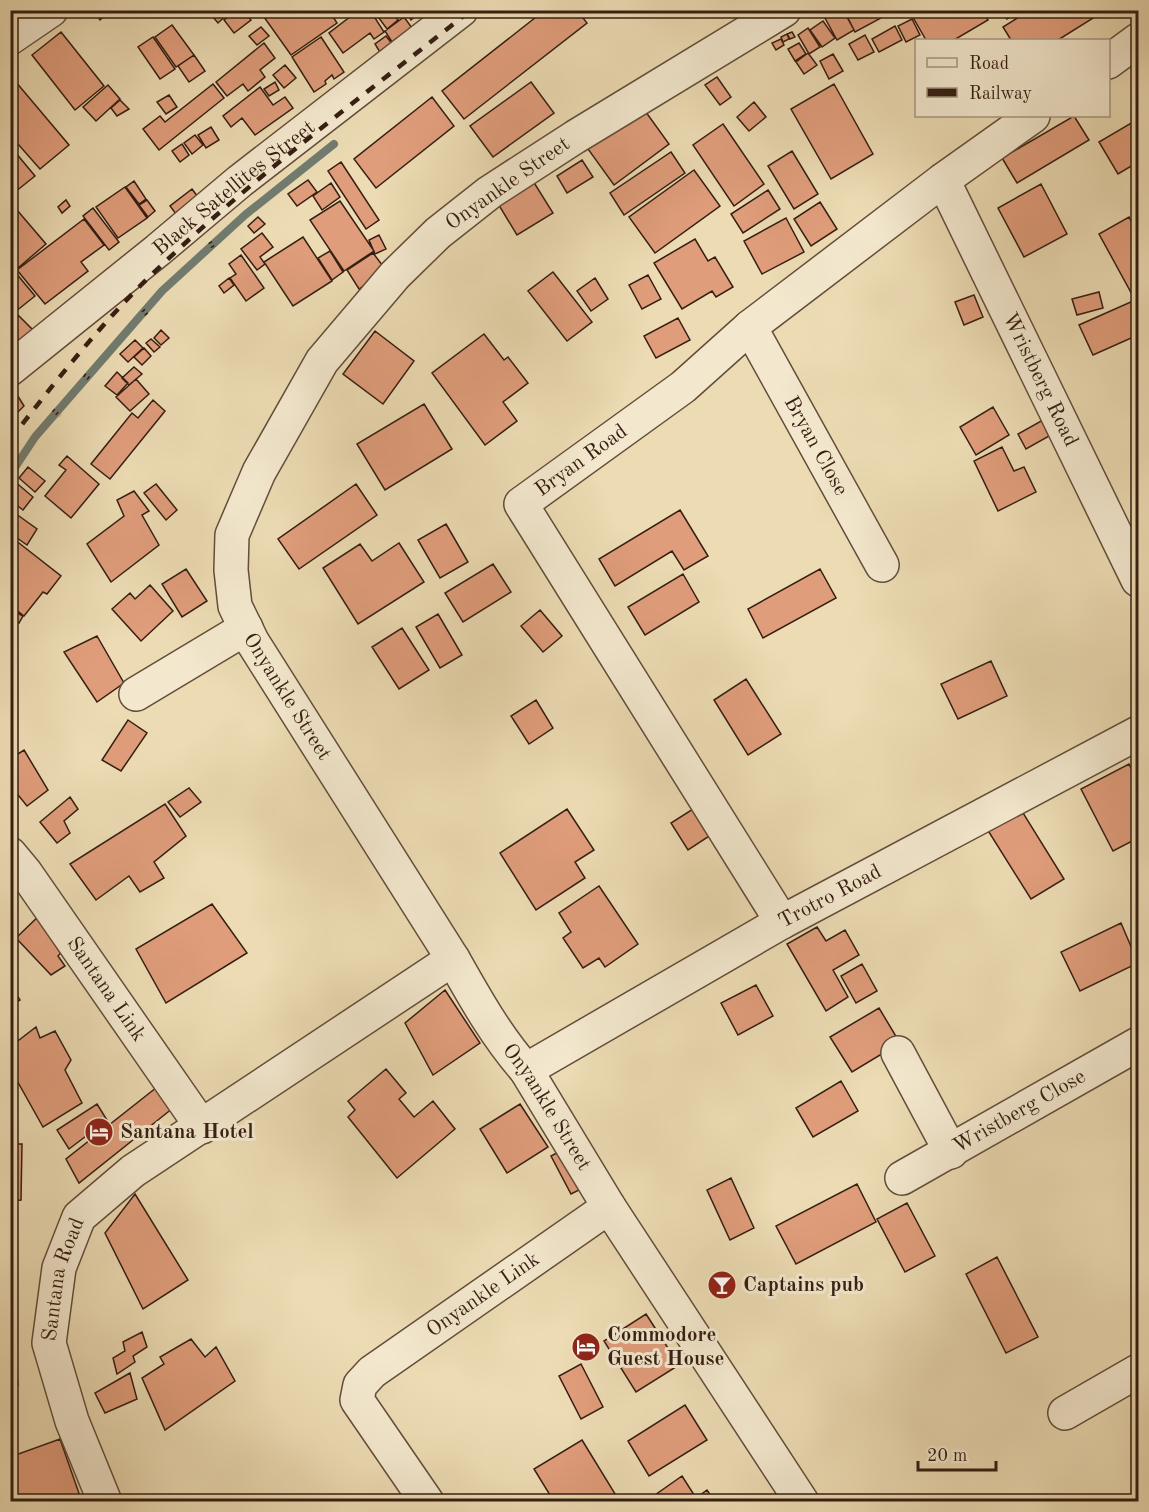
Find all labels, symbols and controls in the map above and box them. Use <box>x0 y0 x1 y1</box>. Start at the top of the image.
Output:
legend <box>915 39 1110 117</box>
text: Road <box>969 55 1009 73</box>
text: Railway <box>969 85 1032 103</box>
street label: Black Satellites Street <box>149 117 319 260</box>
street label: Onyankle Street <box>442 134 574 234</box>
street label: Wristberg Road <box>999 309 1082 450</box>
street label: Bryan Close <box>780 393 852 499</box>
street label: Bryan Road <box>531 420 631 501</box>
street label: Onyankle Street <box>239 629 335 764</box>
street label: Trotro Road <box>775 861 885 932</box>
street label: Santana Link <box>63 933 150 1045</box>
street label: Onyankle Street <box>498 1040 595 1174</box>
street label: Wristberg Close <box>950 1066 1089 1157</box>
hotel icon: Santana Hotel <box>83 1116 115 1148</box>
place label: Santana Hotel <box>120 1122 254 1143</box>
street label: Santana Road <box>39 1215 88 1343</box>
street label: Onyankle Link <box>423 1248 543 1341</box>
bar icon: Captains pub <box>706 1269 738 1301</box>
place label: Captains pub <box>743 1275 864 1296</box>
place label: Commodore Guest House <box>607 1325 725 1370</box>
hotel icon: Commodore Guest House <box>570 1331 602 1363</box>
scale bar <box>918 1434 996 1472</box>
text: 20 m <box>927 1447 967 1465</box>

